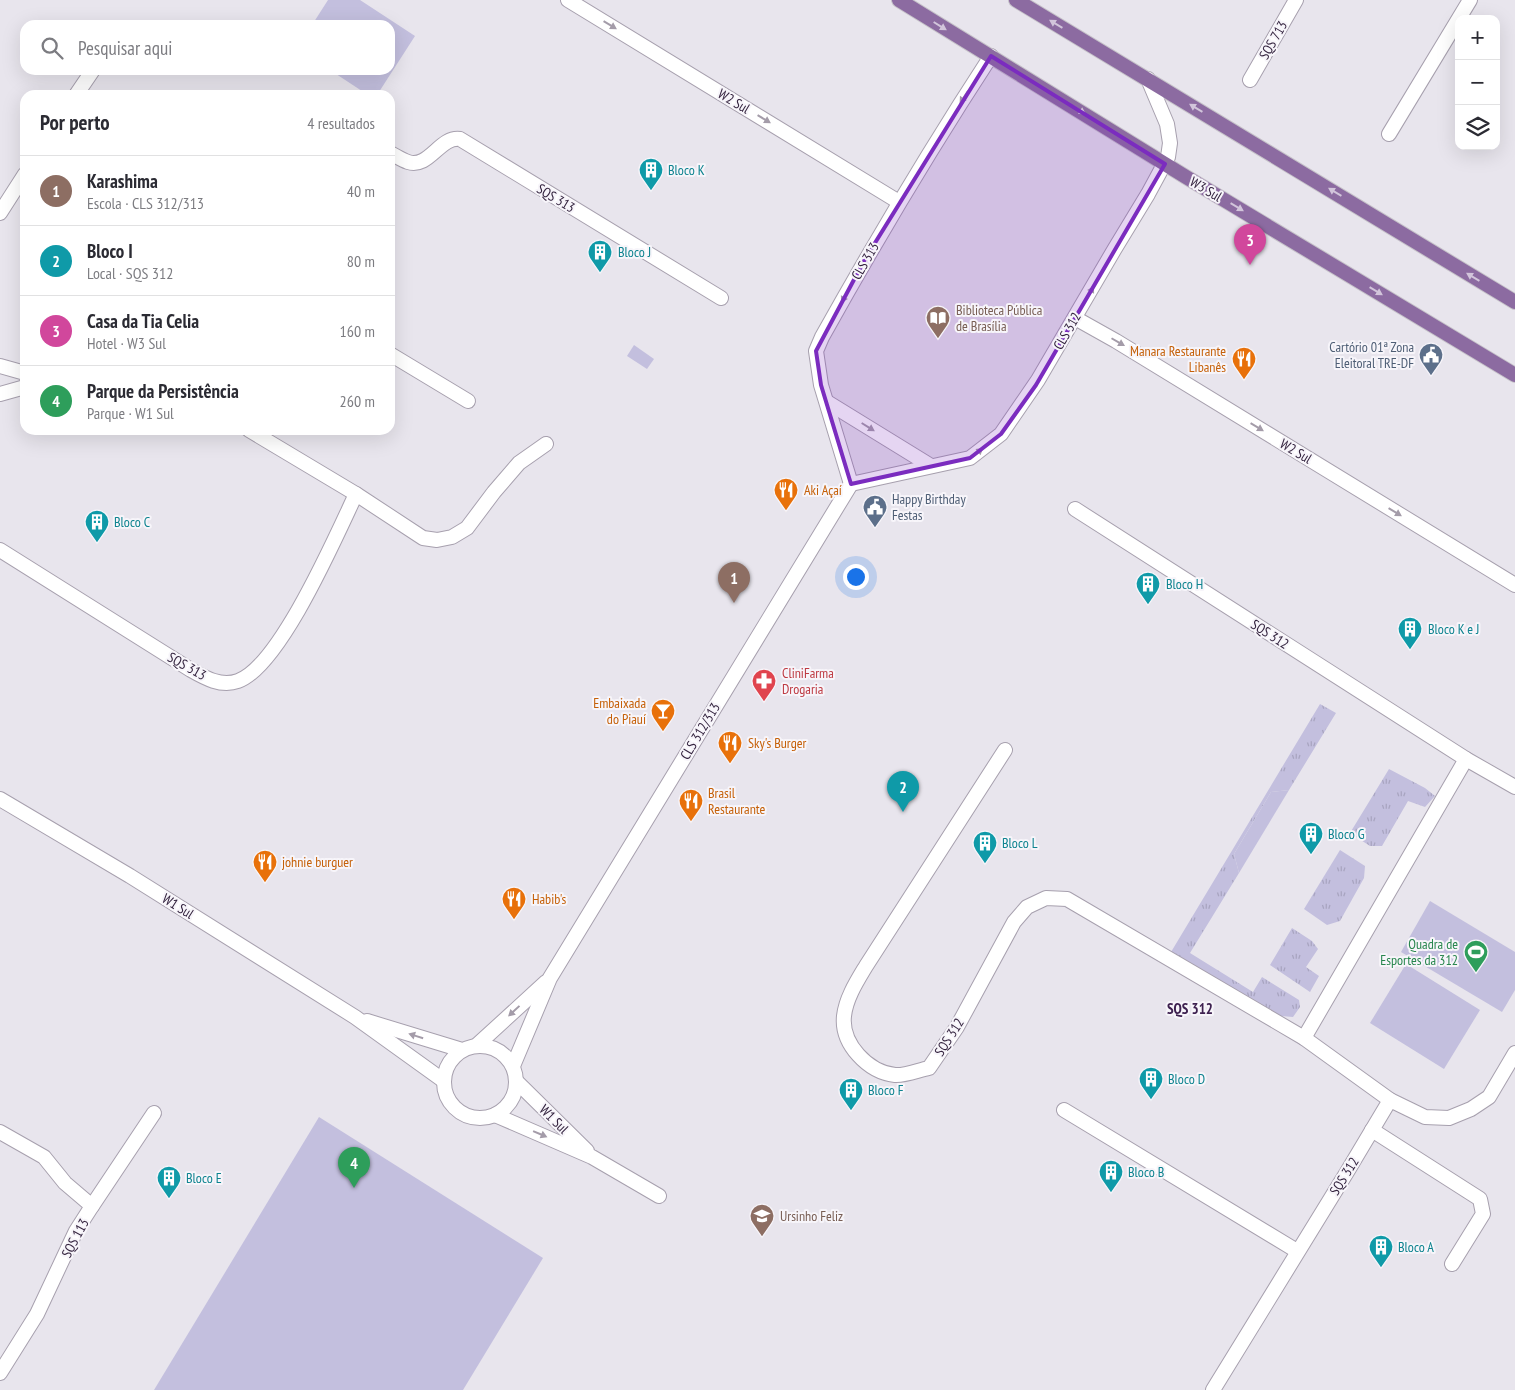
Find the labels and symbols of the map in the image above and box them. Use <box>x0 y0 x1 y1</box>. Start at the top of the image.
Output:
street label: SQS 713 <box>1255 18 1291 62</box>
one-way arrow <box>1050 20 1063 29</box>
one-way arrow <box>603 21 616 30</box>
one-way arrow <box>934 21 947 30</box>
street label: W2 Sul <box>715 85 754 118</box>
one-way arrow <box>959 90 969 103</box>
one-way arrow <box>1189 103 1202 112</box>
one-way arrow <box>1073 105 1086 115</box>
one-way arrow <box>757 114 770 123</box>
building icon: Bloco K <box>638 157 664 191</box>
place label: Bloco K <box>668 161 705 179</box>
street label: W3 Sul <box>1187 173 1226 206</box>
street label: SQS 313 <box>534 180 578 216</box>
one-way arrow <box>1328 188 1341 197</box>
one-way arrow <box>1230 203 1243 212</box>
pin: 3 <box>1234 224 1266 265</box>
building icon: Bloco J <box>587 239 613 273</box>
street label: CLS 313 <box>847 239 883 283</box>
place label: Bloco J <box>618 243 651 261</box>
one-way arrow <box>1467 272 1480 282</box>
one-way arrow <box>1086 285 1094 300</box>
one-way arrow <box>1370 286 1383 295</box>
one-way arrow <box>840 290 849 303</box>
place label: Biblioteca Pública de Brasília <box>956 301 1042 335</box>
library icon: Biblioteca Pública de Brasília <box>925 305 951 339</box>
street label: CLS 312 <box>1049 309 1085 353</box>
one-way arrow <box>1111 338 1124 347</box>
place label: Cartório 01ª Zona Eleitoral TRE-DF <box>1329 338 1414 372</box>
place label: Manara Restaurante Libanês <box>1130 342 1226 376</box>
public building icon: Cartório 01ª Zona Eleitoral TRE-DF <box>1418 342 1444 376</box>
restaurant icon: Manara Restaurante Libanês <box>1231 346 1257 380</box>
one-way arrow <box>1250 422 1263 431</box>
one-way arrow <box>861 423 875 432</box>
street label: W2 Sul <box>1277 435 1316 468</box>
one-way arrow <box>970 447 983 458</box>
restaurant icon: Aki Açaí <box>773 477 799 511</box>
place label: Aki Açaí <box>804 481 842 499</box>
place label: Happy Birthday Festas <box>892 490 966 524</box>
public building icon: Happy Birthday Festas <box>862 494 888 528</box>
one-way arrow <box>1389 507 1402 516</box>
building icon: Bloco C <box>84 509 110 543</box>
place label: Bloco C <box>114 513 151 531</box>
pin: 1 <box>718 562 750 603</box>
your location <box>843 564 869 590</box>
building icon: Bloco H <box>1135 571 1161 605</box>
place label: Bloco H <box>1166 575 1203 593</box>
street label: SQS 312 <box>1248 615 1292 653</box>
building icon: Bloco K e J <box>1397 616 1423 650</box>
place label: Bloco K e J <box>1428 620 1479 638</box>
street label: SQS 313 <box>164 648 210 684</box>
place label: CliniFarma Drogaria <box>782 664 834 698</box>
pharmacy icon: CliniFarma Drogaria <box>751 668 777 702</box>
place label: Embaixada do Piauí <box>593 694 646 728</box>
bar icon: Embaixada do Piauí <box>650 698 676 732</box>
street label: CLS 312/313 <box>676 699 724 763</box>
restaurant icon: Sky's Burger <box>717 730 743 764</box>
place label: Sky's Burger <box>748 734 807 752</box>
pin: 2 <box>887 771 919 812</box>
place label: Brasil Restaurante <box>708 784 766 818</box>
restaurant icon: Brasil Restaurante <box>678 788 704 822</box>
building icon: Bloco G <box>1298 821 1324 855</box>
place label: Bloco G <box>1328 825 1365 843</box>
building icon: Bloco L <box>972 830 998 864</box>
place label: Bloco L <box>1002 834 1038 852</box>
restaurant icon: johnie burguer <box>252 849 278 883</box>
place label: johnie burguer <box>282 853 353 871</box>
restaurant icon: Habib's <box>501 886 527 920</box>
street label: W1 Sul <box>159 889 198 923</box>
place label: Habib's <box>532 890 566 908</box>
place label: Quadra de Esportes da 312 <box>1380 935 1458 969</box>
sports icon: Quadra de Esportes da 312 <box>1463 939 1489 973</box>
district label: SQS 312 <box>1167 999 1213 1018</box>
one-way arrow <box>508 1005 520 1017</box>
street label: SQS 312 <box>930 1015 968 1059</box>
one-way arrow <box>408 1032 423 1039</box>
building icon: Bloco D <box>1138 1066 1164 1100</box>
place label: Bloco D <box>1168 1070 1205 1088</box>
building icon: Bloco F <box>838 1077 864 1111</box>
place label: Bloco F <box>868 1081 904 1099</box>
street label: W1 Sul <box>536 1101 573 1138</box>
one-way arrow <box>533 1131 547 1139</box>
pin: 4 <box>338 1147 370 1188</box>
street label: SQS 312 <box>1325 1154 1363 1198</box>
building icon: Bloco B <box>1098 1159 1124 1193</box>
place label: Bloco B <box>1128 1163 1164 1181</box>
building icon: Bloco E <box>156 1165 182 1199</box>
place label: Bloco E <box>186 1169 222 1187</box>
school or university icon: Ursinho Feliz <box>749 1203 775 1237</box>
place label: Ursinho Feliz <box>780 1207 843 1225</box>
street label: SQS 113 <box>57 1215 93 1261</box>
building icon: Bloco A <box>1368 1234 1394 1268</box>
place label: Bloco A <box>1398 1238 1434 1256</box>

